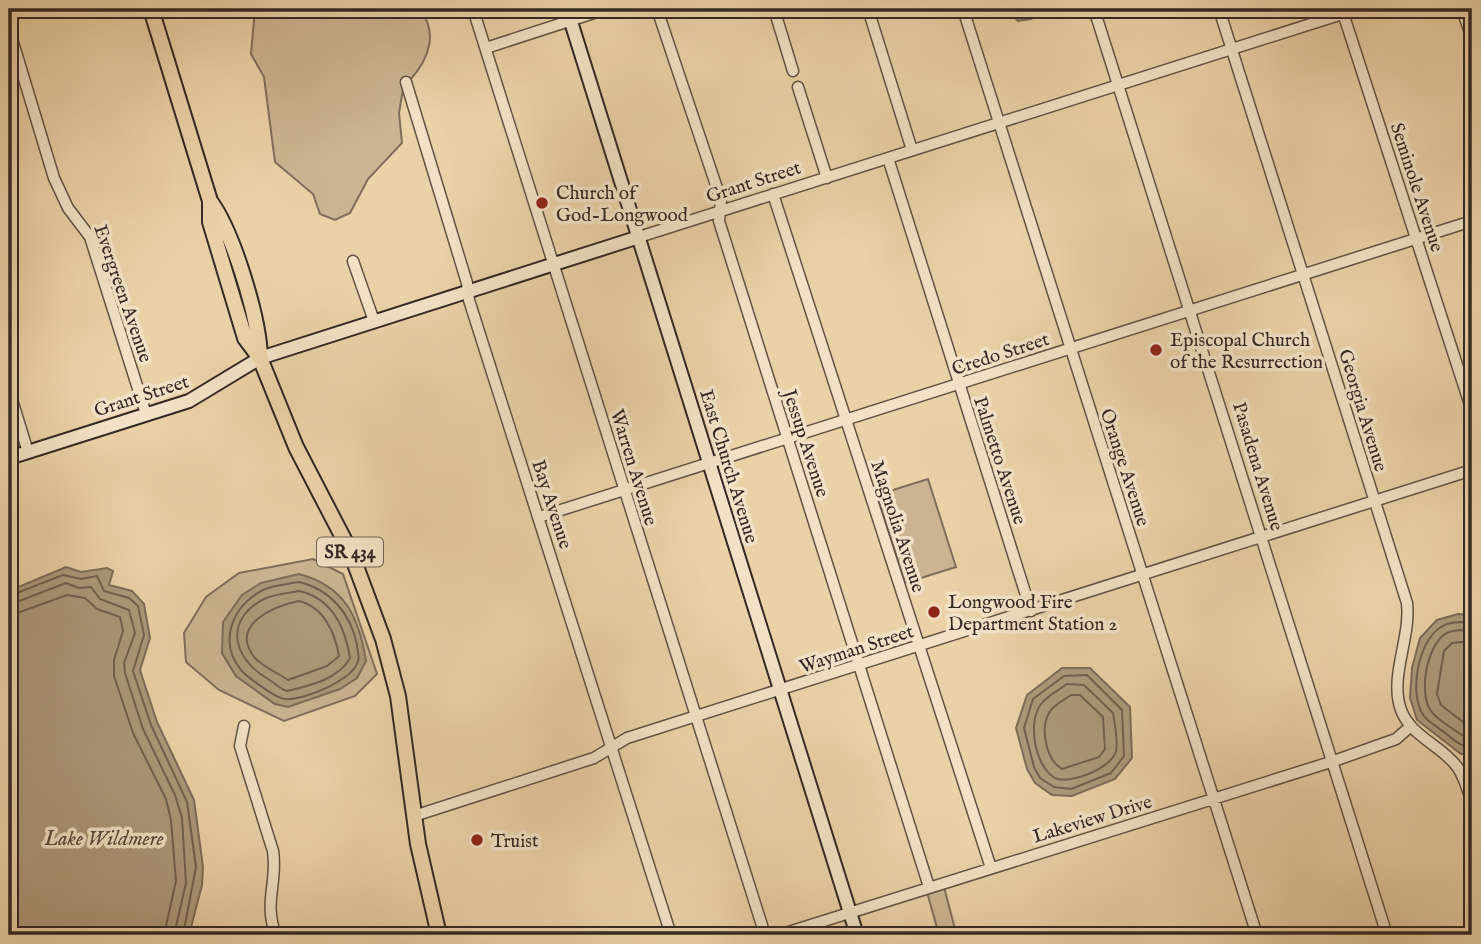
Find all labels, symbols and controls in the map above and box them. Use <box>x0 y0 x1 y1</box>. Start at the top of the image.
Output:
street label: Seminole Avenue <box>1384 120 1448 256</box>
street label: Grant Street <box>703 156 804 209</box>
place label: Church of God-Longwood <box>556 182 689 228</box>
marker: Church of God-Longwood <box>534 195 550 211</box>
street label: Evergreen Avenue <box>87 222 157 366</box>
street label: Credo Street <box>949 328 1053 382</box>
place label: Episcopal Church of the Resurrection <box>1170 329 1323 375</box>
marker: Episcopal Church of the Resurrection <box>1148 342 1164 358</box>
street label: Georgia Avenue <box>1332 346 1392 475</box>
street label: Grant Street <box>91 370 192 423</box>
street label: Jessup Avenue <box>776 385 834 501</box>
street label: East Church Avenue <box>693 387 763 547</box>
street label: Palmetto Avenue <box>967 394 1031 528</box>
street label: Pasadena Avenue <box>1226 399 1288 534</box>
street label: Orange Avenue <box>1094 406 1154 530</box>
street label: Warren Avenue <box>604 407 662 529</box>
street label: Bay Avenue <box>525 457 577 552</box>
street label: Magnolia Avenue <box>864 458 930 596</box>
road number: SR 434 <box>317 538 383 566</box>
place label: Longwood Fire Department Station 2 <box>948 591 1117 637</box>
marker: Longwood Fire Department Station 2 <box>926 604 942 620</box>
street label: Wayman Street <box>796 620 917 680</box>
street label: Lakeview Drive <box>1030 790 1155 849</box>
water label: Lake Wildmere <box>43 826 164 853</box>
place label: Truist <box>491 830 539 854</box>
marker: Truist <box>469 832 485 848</box>

